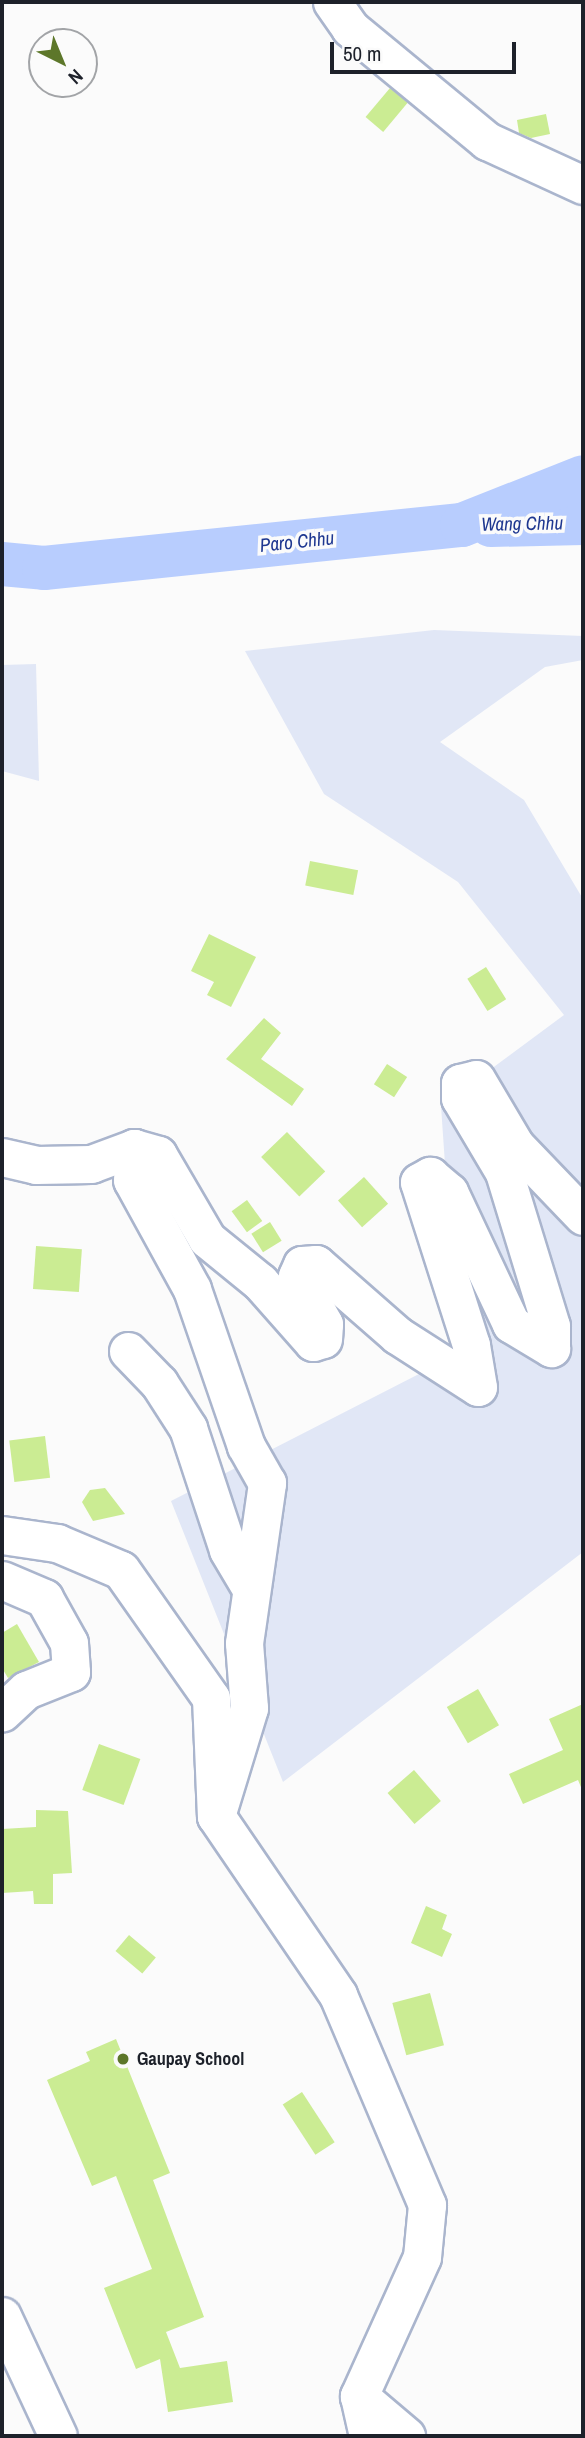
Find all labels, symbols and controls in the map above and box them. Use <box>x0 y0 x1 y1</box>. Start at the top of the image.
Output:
north arrow <box>28 28 98 98</box>
scale bar <box>333 28 518 72</box>
text: 50 m <box>343 39 381 68</box>
text: N <box>63 64 89 90</box>
water label: Wang Chhu <box>481 512 563 536</box>
water label: Paro Chhu <box>259 527 335 557</box>
place label: Gaupay School <box>137 2048 244 2070</box>
marker: Gaupay School <box>115 2051 131 2067</box>

